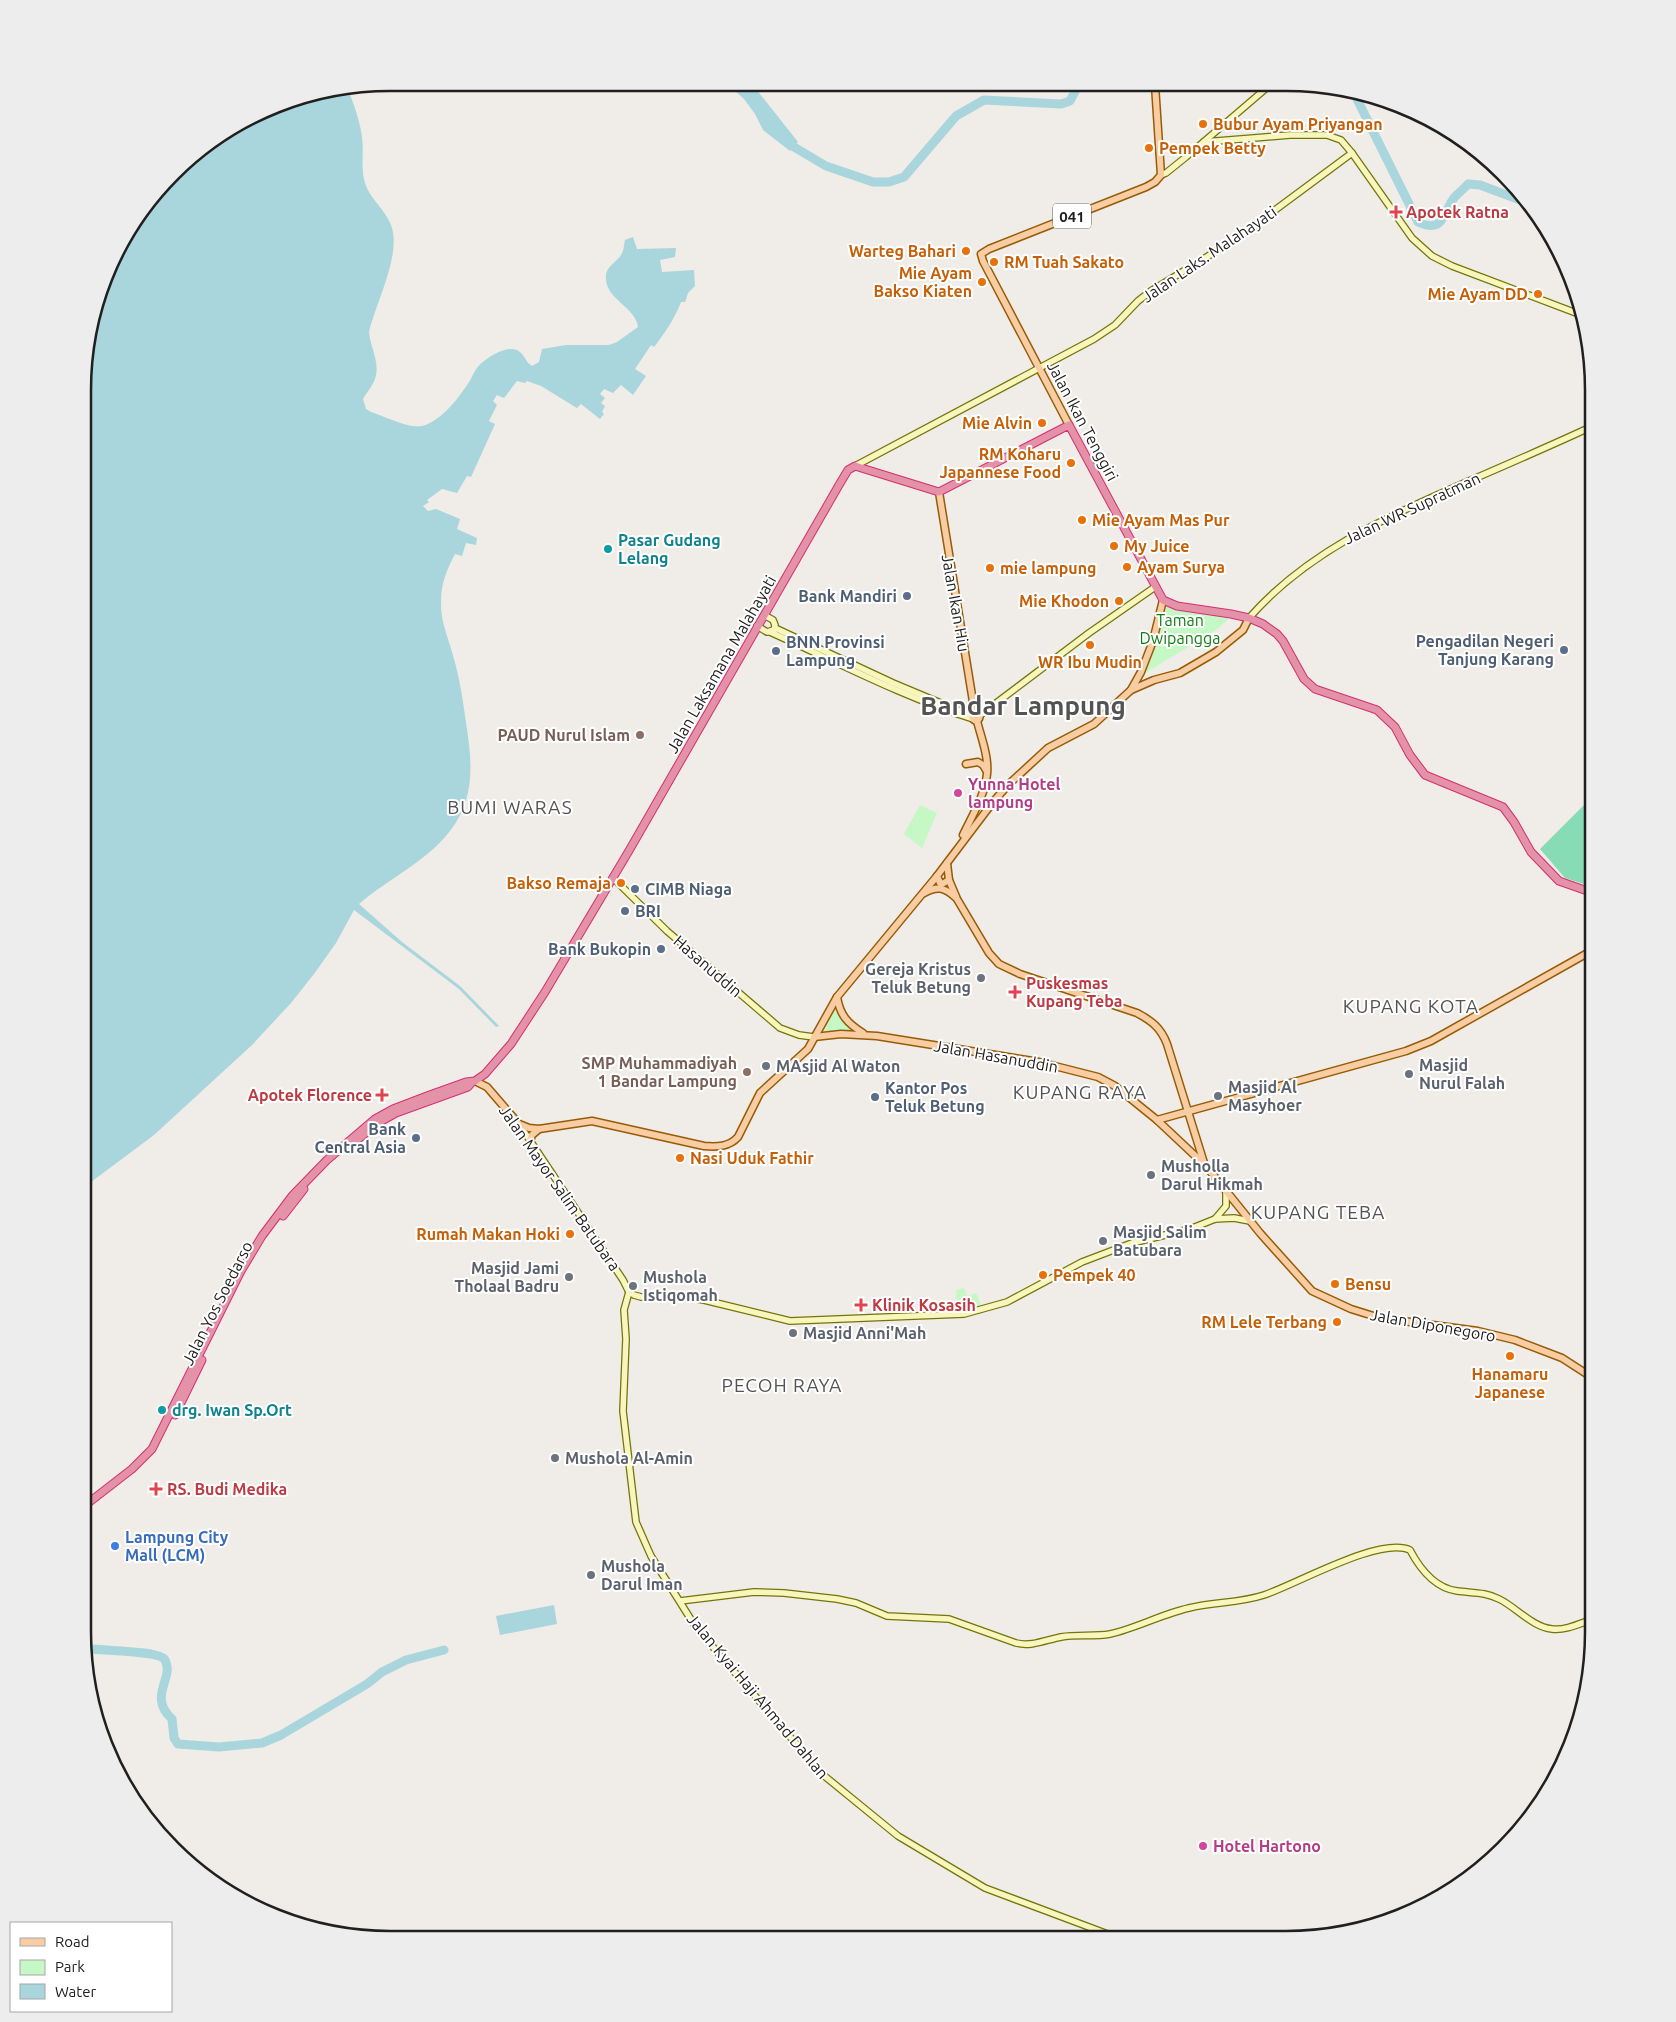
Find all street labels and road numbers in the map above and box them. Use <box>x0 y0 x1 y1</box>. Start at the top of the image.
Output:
street label: Jalan Laks. Malahayati <box>1138 202 1280 306</box>
road number: 041 <box>1053 204 1091 228</box>
street label: Jalan Ikan Tenggiri <box>1044 358 1122 484</box>
street label: Jalan WR Supratman <box>1341 468 1483 548</box>
street label: Jalan Ikan Hiu <box>939 553 973 653</box>
street label: Jalan Laksamana Malahayati <box>663 572 779 756</box>
street label: Hasanuddin <box>670 931 746 1001</box>
street label: Jalan Hasanuddin <box>932 1036 1060 1076</box>
street label: Jalan Mayor Salim Batubara <box>496 1102 624 1274</box>
street label: Jalan Yos Soedarso <box>178 1238 256 1368</box>
street label: Jalan Diponegoro <box>1369 1305 1497 1345</box>
street label: Jalan Kyai Haji Ahmad Dahlan <box>684 1610 832 1782</box>

